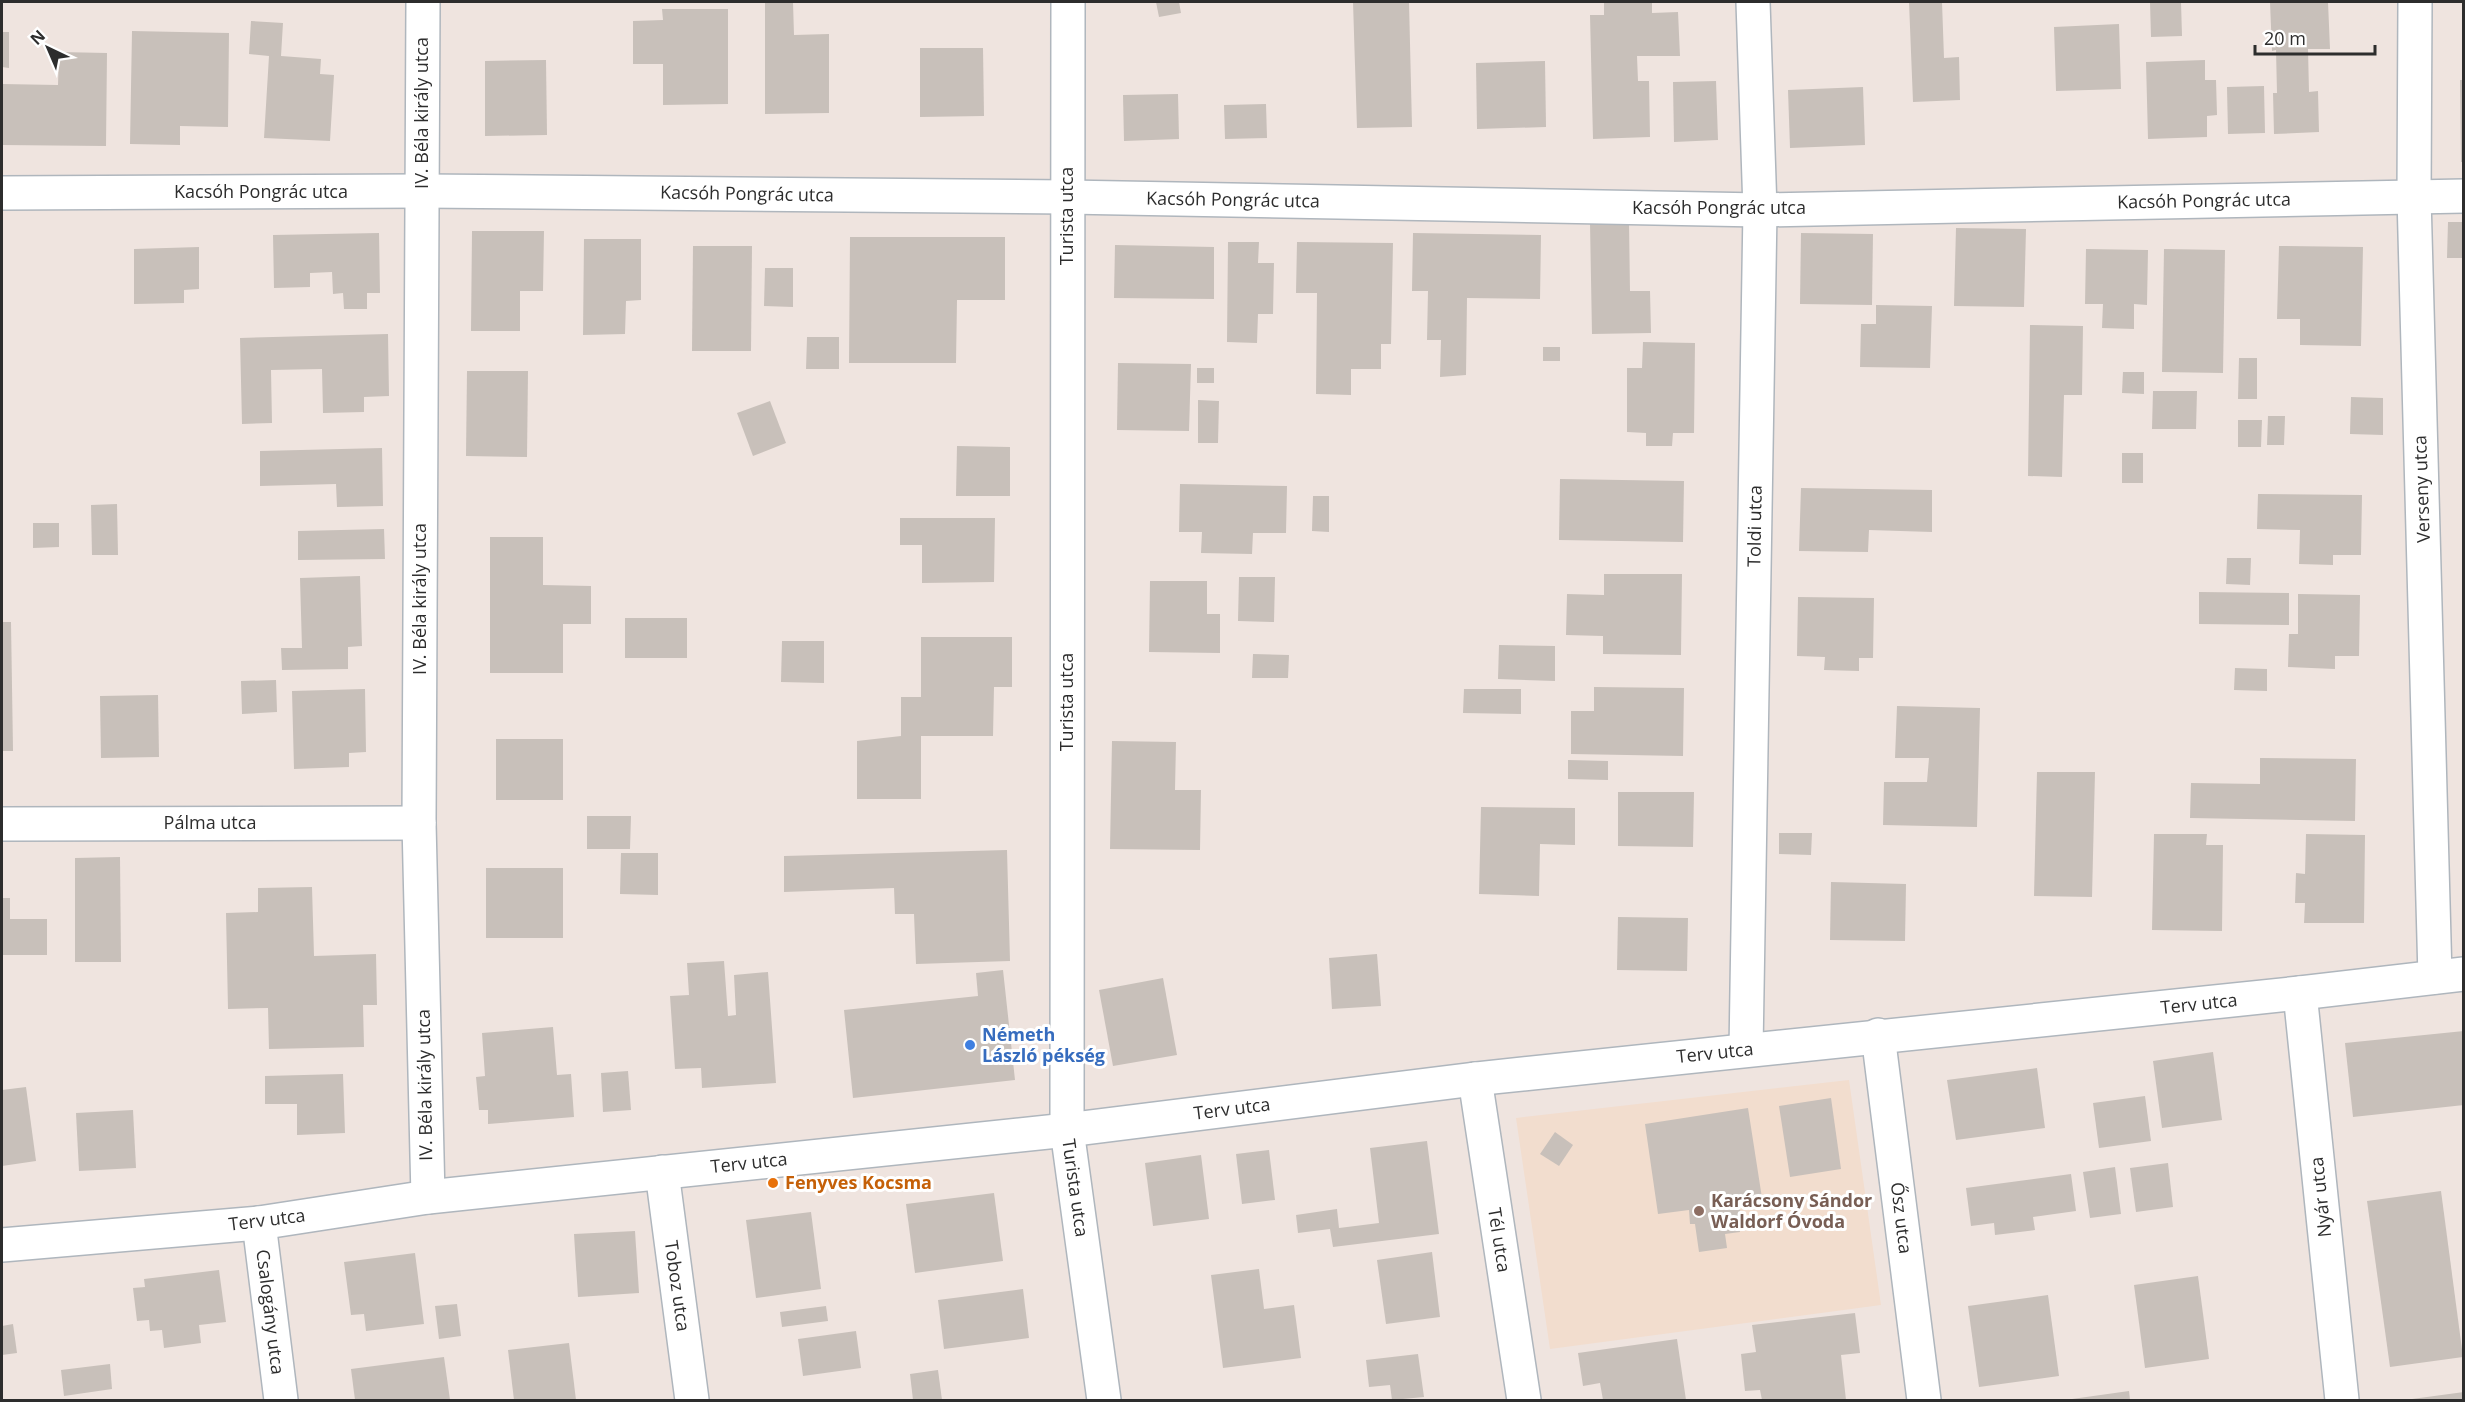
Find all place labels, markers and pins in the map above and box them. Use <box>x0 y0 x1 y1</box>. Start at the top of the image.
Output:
place label: Németh László pékség <box>982 1022 1105 1067</box>
marker: Németh László pékség <box>963 1038 977 1052</box>
place label: Fenyves Kocsma <box>785 1170 932 1194</box>
marker: Fenyves Kocsma <box>766 1176 780 1190</box>
place label: Karácsony Sándor Waldorf Óvoda <box>1711 1188 1872 1233</box>
marker: Karácsony Sándor Waldorf Óvoda <box>1692 1204 1706 1218</box>

